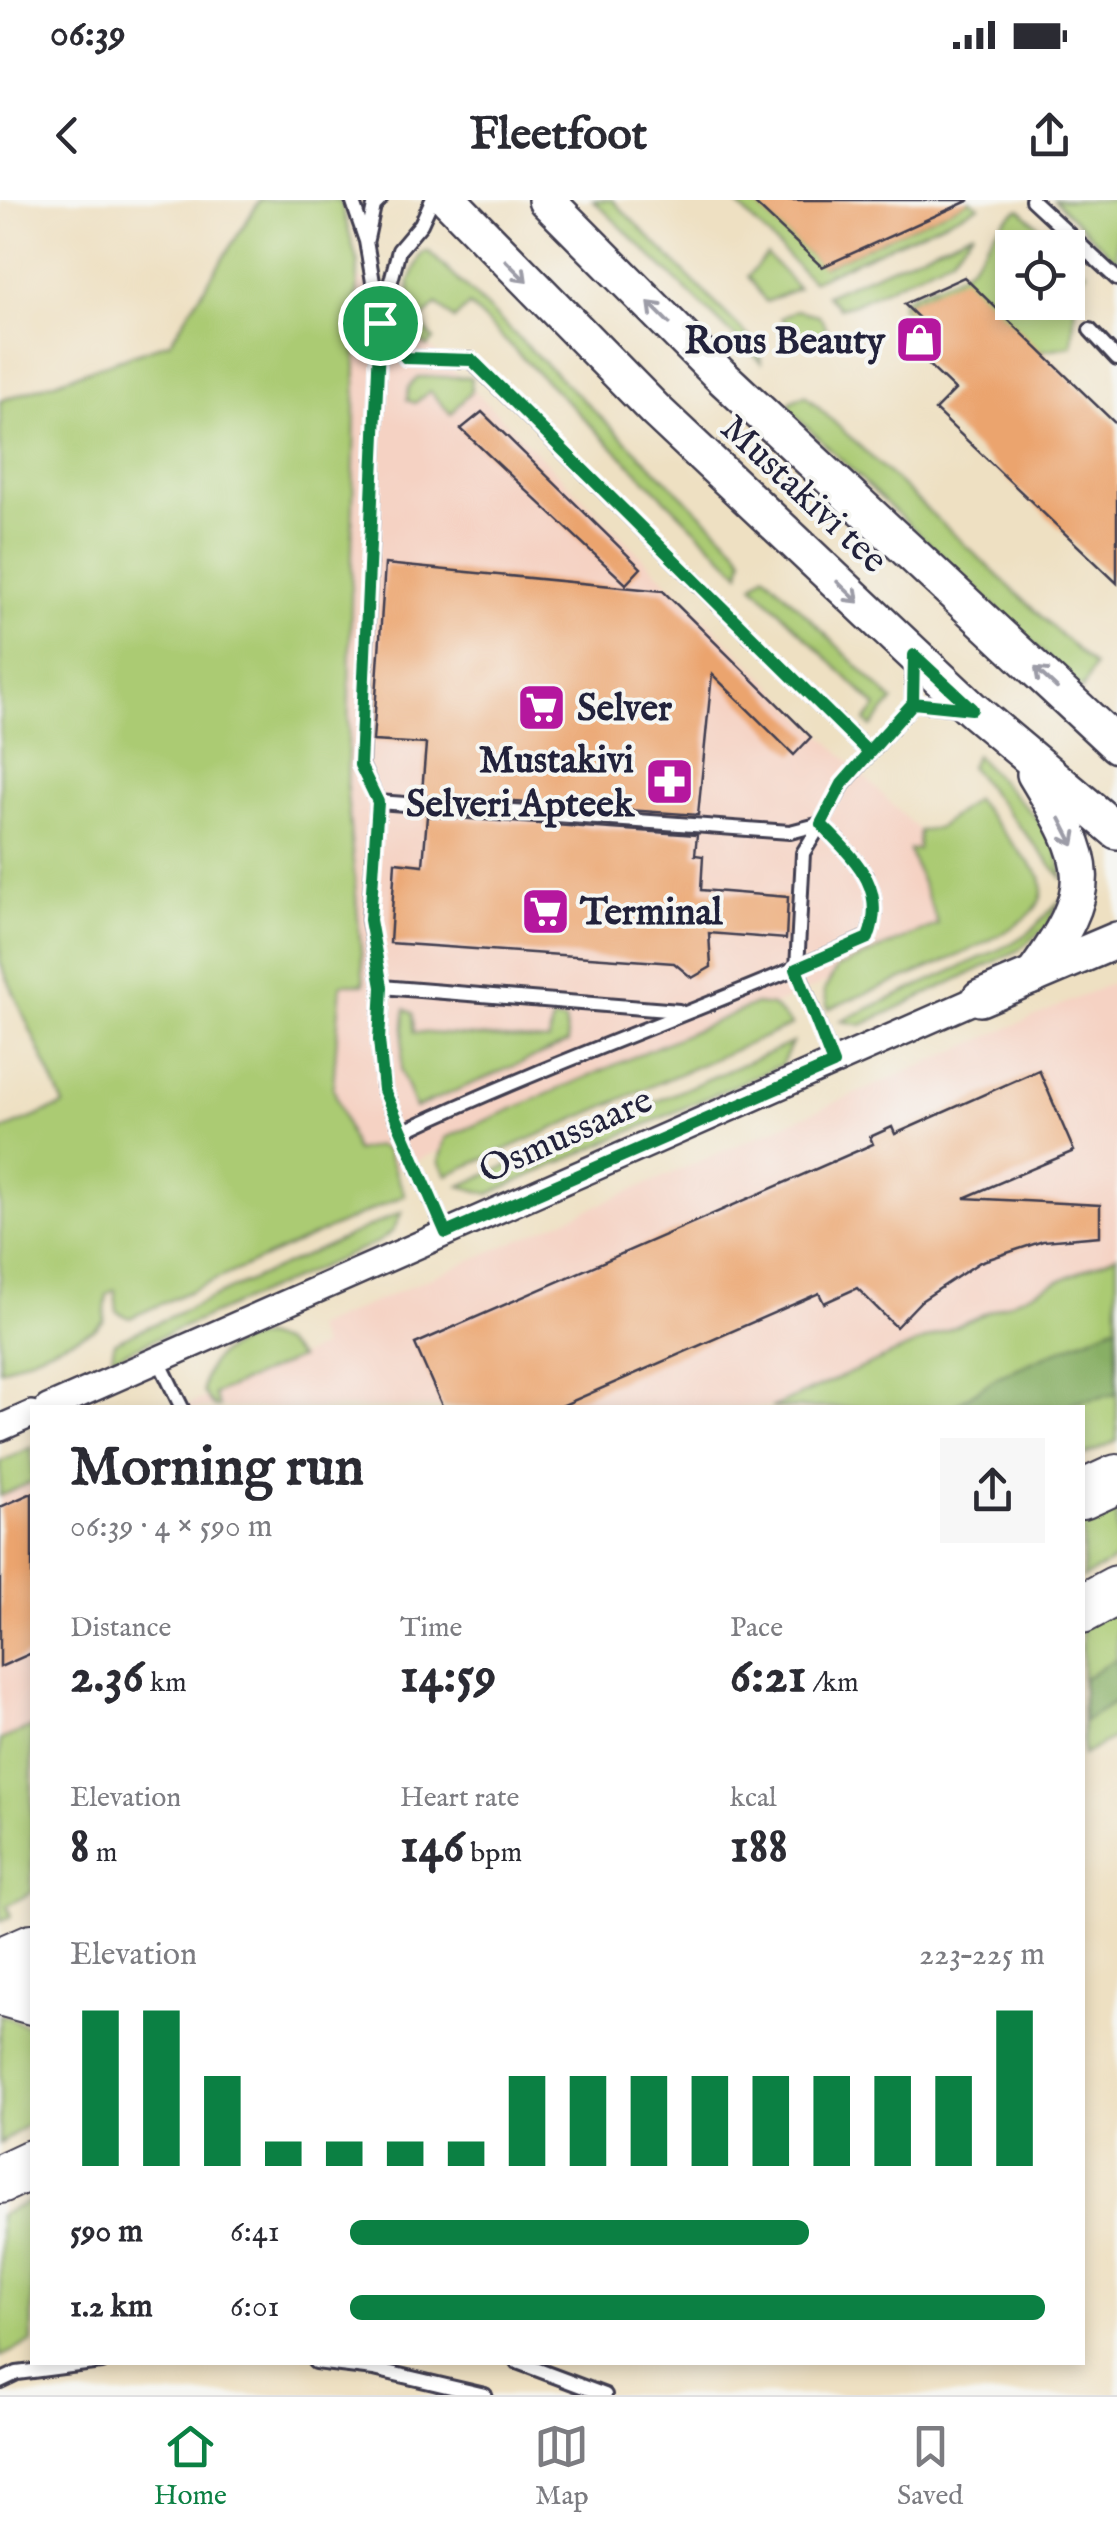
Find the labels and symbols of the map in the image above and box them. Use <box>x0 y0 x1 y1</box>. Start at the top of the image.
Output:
one-way arrow <box>503 258 527 282</box>
pin <box>338 281 423 366</box>
one-way arrow <box>647 302 671 326</box>
shop icon: Rous Beauty <box>894 314 946 366</box>
place label: Rous Beauty <box>684 319 886 367</box>
street label: Mustakivi tee <box>709 406 897 585</box>
one-way arrow <box>835 580 860 603</box>
one-way arrow <box>1034 666 1058 690</box>
supermarket icon: Selver <box>516 681 568 733</box>
place label: Selver <box>577 686 673 734</box>
place label: Mustakivi Selveri Apteek <box>406 738 636 830</box>
pharmacy icon: Mustakivi Selveri Apteek <box>643 755 695 807</box>
one-way arrow <box>1058 817 1077 847</box>
supermarket icon: Terminal <box>519 885 571 937</box>
place label: Terminal <box>579 890 723 938</box>
street label: Osmussaare <box>472 1077 660 1196</box>

